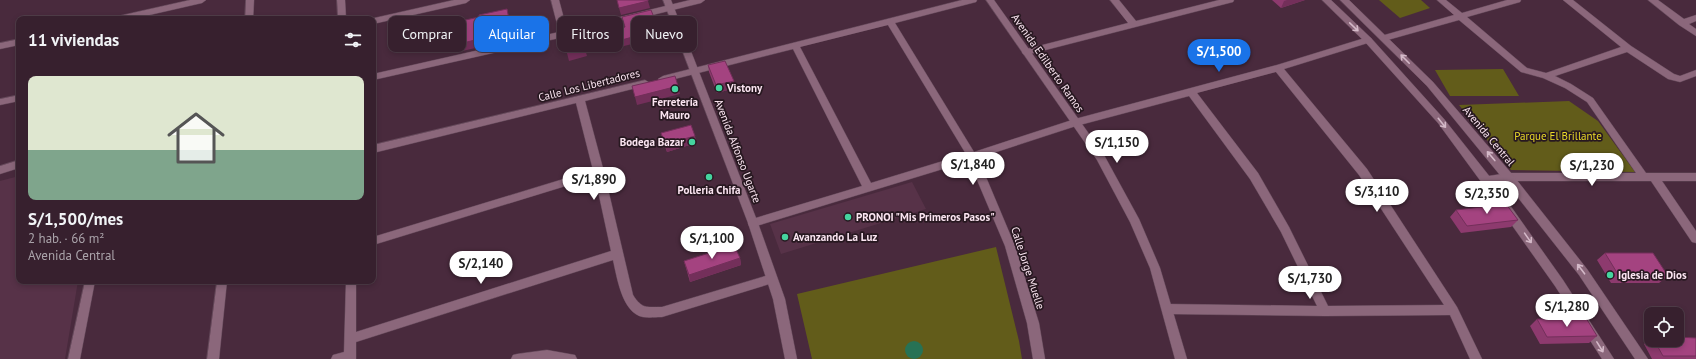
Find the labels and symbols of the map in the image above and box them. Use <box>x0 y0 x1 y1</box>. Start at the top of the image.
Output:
street label: Avenida Edilberto Ramos <box>1009 11 1088 115</box>
one-way arrow <box>1349 22 1359 32</box>
pin: S/1,500 <box>1182 39 1256 73</box>
one-way arrow <box>1400 54 1410 64</box>
street label: Calle Los Libertadores <box>537 66 642 104</box>
place label: Vistony <box>726 81 763 95</box>
marker: Vistony <box>714 83 724 93</box>
marker: Ferretería Mauro <box>670 84 680 94</box>
place label: Ferretería Mauro <box>652 95 698 122</box>
street label: Avenida Alfonso Ugarte <box>712 97 764 205</box>
street label: Avenida Central <box>1460 103 1519 169</box>
one-way arrow <box>1438 117 1446 128</box>
park label: Parque El Brillante <box>1514 129 1602 143</box>
pin: S/1,150 <box>1080 130 1154 164</box>
place label: Bodega Bazar <box>620 135 684 149</box>
marker: Bodega Bazar <box>687 137 697 147</box>
one-way arrow <box>1486 151 1496 161</box>
pin: S/1,840 <box>936 152 1010 186</box>
pin: S/1,230 <box>1555 153 1629 187</box>
pin: S/1,890 <box>557 167 631 201</box>
marker: Polleria Chifa <box>704 172 714 182</box>
pin: S/3,110 <box>1340 179 1414 213</box>
pin: S/2,350 <box>1450 181 1524 215</box>
place label: Polleria Chifa <box>678 183 740 197</box>
place label: PRONOI "Mis Primeros Pasos" <box>856 210 995 224</box>
marker: PRONOI "Mis Primeros Pasos" <box>843 212 853 222</box>
street label: Calle Jorge Muelle <box>1008 225 1048 311</box>
pin: S/1,100 <box>675 226 749 260</box>
place label: Avanzando La Luz <box>793 230 877 244</box>
marker: Avanzando La Luz <box>780 232 790 242</box>
one-way arrow <box>1524 233 1532 244</box>
pin: S/2,140 <box>444 251 518 285</box>
one-way arrow <box>1576 263 1585 274</box>
pin: S/1,730 <box>1273 266 1347 300</box>
place label: Iglesia de Dios <box>1618 268 1687 282</box>
marker: Iglesia de Dios <box>1605 270 1615 280</box>
pin: S/1,280 <box>1530 294 1604 328</box>
one-way arrow <box>1596 341 1604 353</box>

